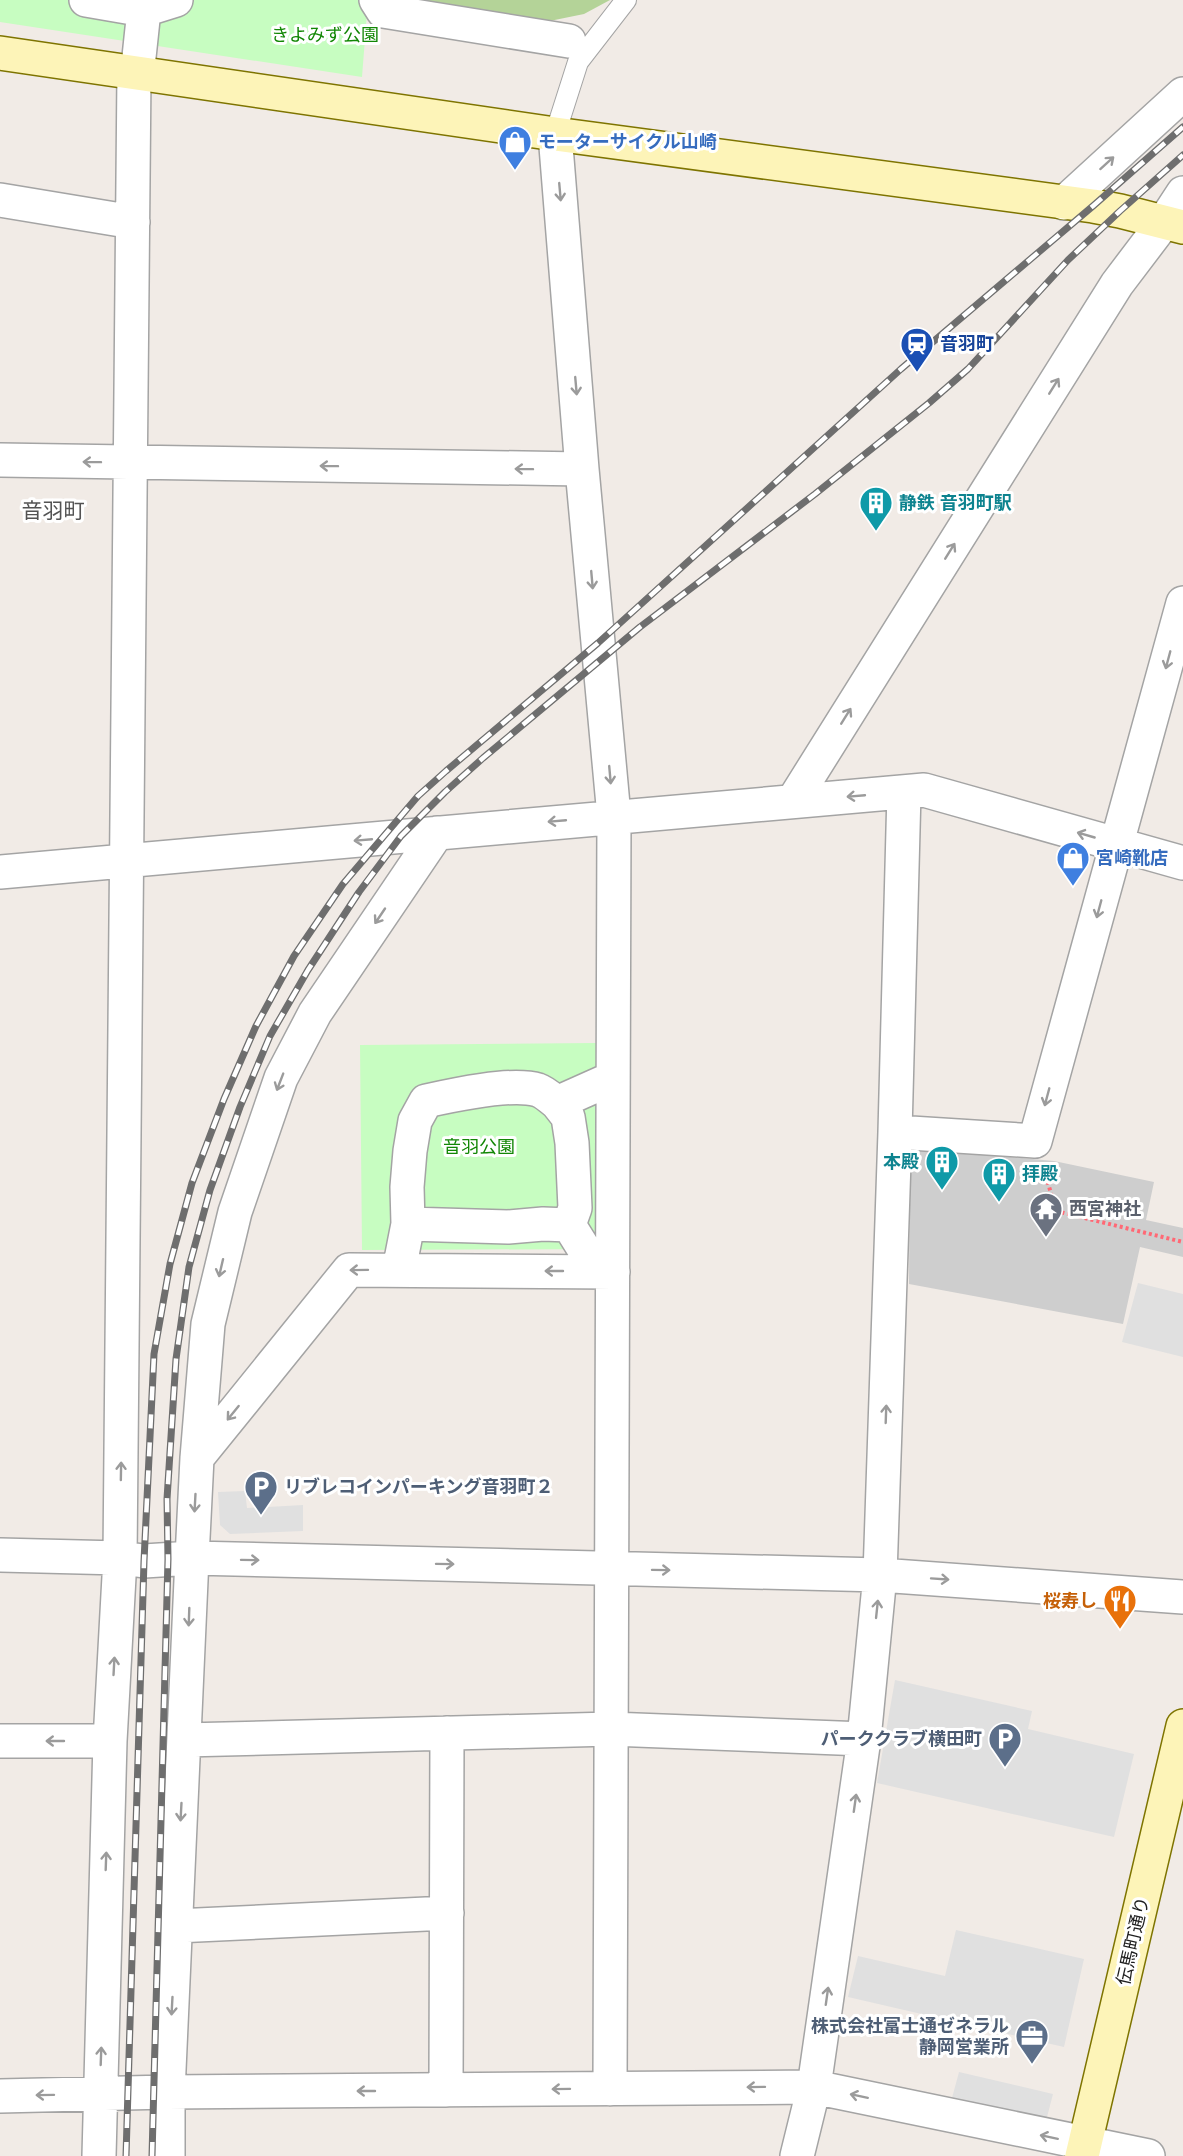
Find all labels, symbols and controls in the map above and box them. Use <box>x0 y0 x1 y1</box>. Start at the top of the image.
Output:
park label: きよみず公園 <box>271 24 379 46</box>
shop icon: モーターサイクル山崎 <box>497 124 533 171</box>
place label: モーターサイクル山崎 <box>538 131 717 153</box>
one-way arrow <box>1099 156 1114 170</box>
one-way arrow <box>555 181 566 201</box>
station icon: 音羽町 <box>899 326 935 373</box>
place label: 音羽町 <box>940 333 994 355</box>
one-way arrow <box>571 376 582 396</box>
one-way arrow <box>1048 378 1060 395</box>
one-way arrow <box>83 456 103 468</box>
one-way arrow <box>320 460 340 472</box>
one-way arrow <box>514 463 534 474</box>
building icon: 静鉄 音羽町駅 <box>858 485 894 532</box>
place label: 静鉄 音羽町駅 <box>899 492 1012 514</box>
district label: 音羽町 <box>22 499 85 524</box>
one-way arrow <box>944 543 956 560</box>
one-way arrow <box>587 570 598 590</box>
one-way arrow <box>1161 650 1173 669</box>
one-way arrow <box>841 708 853 725</box>
one-way arrow <box>605 764 616 784</box>
one-way arrow <box>846 791 866 802</box>
one-way arrow <box>547 816 567 827</box>
one-way arrow <box>1077 829 1096 841</box>
one-way arrow <box>353 835 373 846</box>
shop icon: 宮崎靴店 <box>1055 840 1091 887</box>
place label: 宮崎靴店 <box>1096 847 1168 869</box>
one-way arrow <box>1093 899 1105 918</box>
one-way arrow <box>374 907 386 923</box>
one-way arrow <box>273 1073 284 1091</box>
one-way arrow <box>1041 1087 1053 1106</box>
park label: 音羽公園 <box>443 1136 515 1158</box>
building icon: 本殿 <box>924 1144 960 1191</box>
place label: 本殿 <box>883 1151 919 1173</box>
building icon: 拝殿 <box>981 1156 1017 1203</box>
place label: 拝殿 <box>1022 1163 1058 1185</box>
temple icon: 西宮神社 <box>1028 1191 1064 1238</box>
place label: 西宮神社 <box>1069 1198 1141 1220</box>
one-way arrow <box>215 1259 227 1278</box>
one-way arrow <box>350 1264 370 1276</box>
one-way arrow <box>545 1265 565 1277</box>
one-way arrow <box>226 1405 239 1421</box>
one-way arrow <box>880 1405 891 1425</box>
one-way arrow <box>115 1461 127 1481</box>
parking icon: リブレコインパーキング音羽町２ <box>243 1469 279 1516</box>
place label: リブレコインパーキング音羽町２ <box>284 1476 553 1498</box>
one-way arrow <box>189 1493 200 1513</box>
one-way arrow <box>240 1554 260 1565</box>
one-way arrow <box>435 1559 455 1570</box>
one-way arrow <box>651 1564 671 1575</box>
one-way arrow <box>929 1574 949 1585</box>
restaurant icon: 桜寿し <box>1102 1583 1138 1630</box>
place label: 桜寿し <box>1043 1590 1097 1612</box>
one-way arrow <box>872 1599 883 1619</box>
one-way arrow <box>184 1606 195 1626</box>
one-way arrow <box>108 1656 119 1676</box>
parking icon: パーククラブ横田町 <box>987 1721 1023 1768</box>
place label: パーククラブ横田町 <box>821 1728 982 1750</box>
one-way arrow <box>45 1735 65 1747</box>
one-way arrow <box>849 1793 860 1813</box>
one-way arrow <box>175 1801 186 1821</box>
one-way arrow <box>100 1851 112 1871</box>
street label: 伝馬町通り <box>1112 1895 1154 1987</box>
one-way arrow <box>822 1986 833 2006</box>
one-way arrow <box>166 1996 177 2016</box>
place label: 株式会社富士通ゼネラル 静岡営業所 <box>811 2015 1009 2058</box>
office icon: 株式会社富士通ゼネラル 静岡営業所 <box>1014 2018 1050 2065</box>
one-way arrow <box>95 2046 106 2066</box>
one-way arrow <box>746 2081 766 2093</box>
one-way arrow <box>551 2083 571 2095</box>
one-way arrow <box>356 2085 376 2097</box>
one-way arrow <box>35 2089 55 2101</box>
one-way arrow <box>849 2090 869 2101</box>
one-way arrow <box>1040 2131 1060 2142</box>

